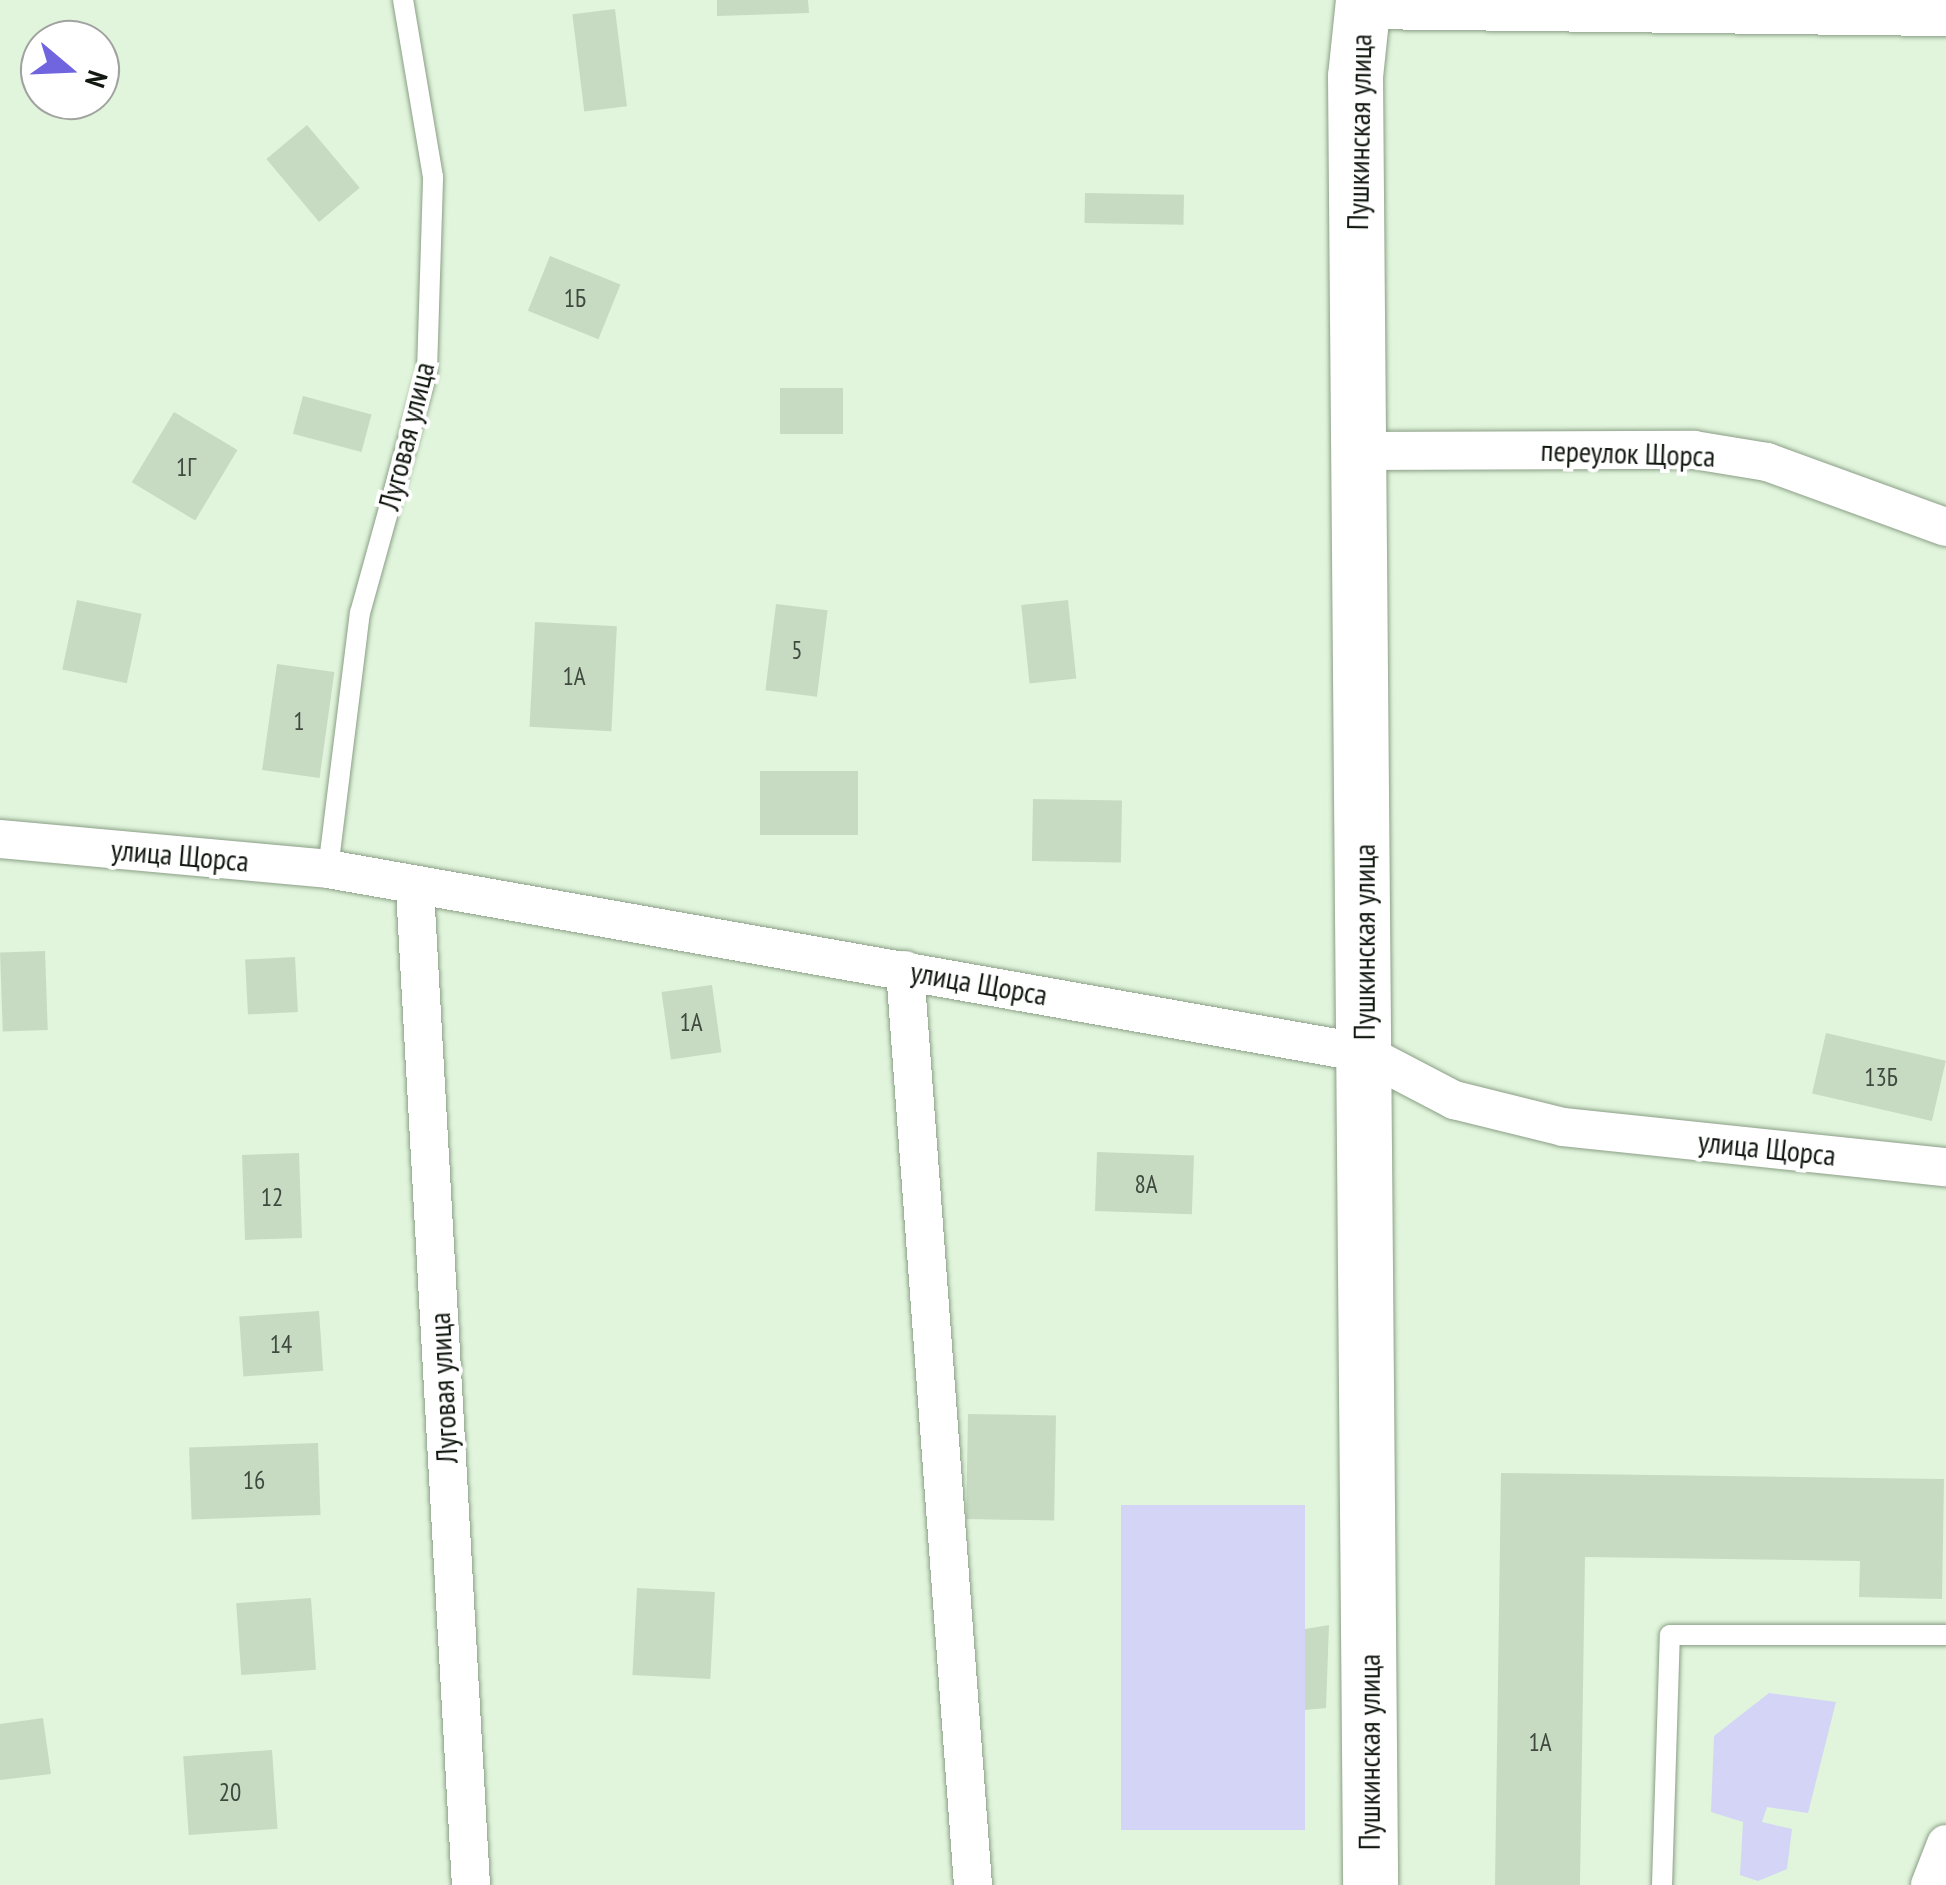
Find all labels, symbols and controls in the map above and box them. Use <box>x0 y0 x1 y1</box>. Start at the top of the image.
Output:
north arrow <box>20 20 120 120</box>
street label: Пушкинская улица <box>1339 33 1379 231</box>
text: N <box>77 66 117 92</box>
house number: 1Б <box>564 283 586 313</box>
street label: Луговая улица <box>370 358 442 514</box>
street label: переулок Щорса <box>1540 432 1716 474</box>
house number: 1Г <box>176 452 196 482</box>
house number: 5 <box>791 635 803 665</box>
house number: 1А <box>562 661 586 691</box>
house number: 1 <box>293 706 305 736</box>
street label: улица Щорса <box>110 831 250 879</box>
street label: Пушкинская улица <box>1346 844 1382 1040</box>
street label: улица Щорса <box>908 953 1050 1013</box>
house number: 1А <box>679 1007 703 1037</box>
house number: 13Б <box>1864 1062 1898 1092</box>
street label: улица Щорса <box>1696 1123 1838 1173</box>
house number: 8А <box>1134 1169 1158 1199</box>
house number: 12 <box>261 1182 283 1212</box>
street label: Луговая улица <box>421 1311 465 1465</box>
house number: 14 <box>270 1329 292 1359</box>
house number: 16 <box>243 1465 265 1495</box>
street label: Пушкинская улица <box>1351 1654 1387 1850</box>
house number: 1А <box>1528 1727 1552 1757</box>
house number: 20 <box>219 1777 241 1807</box>

